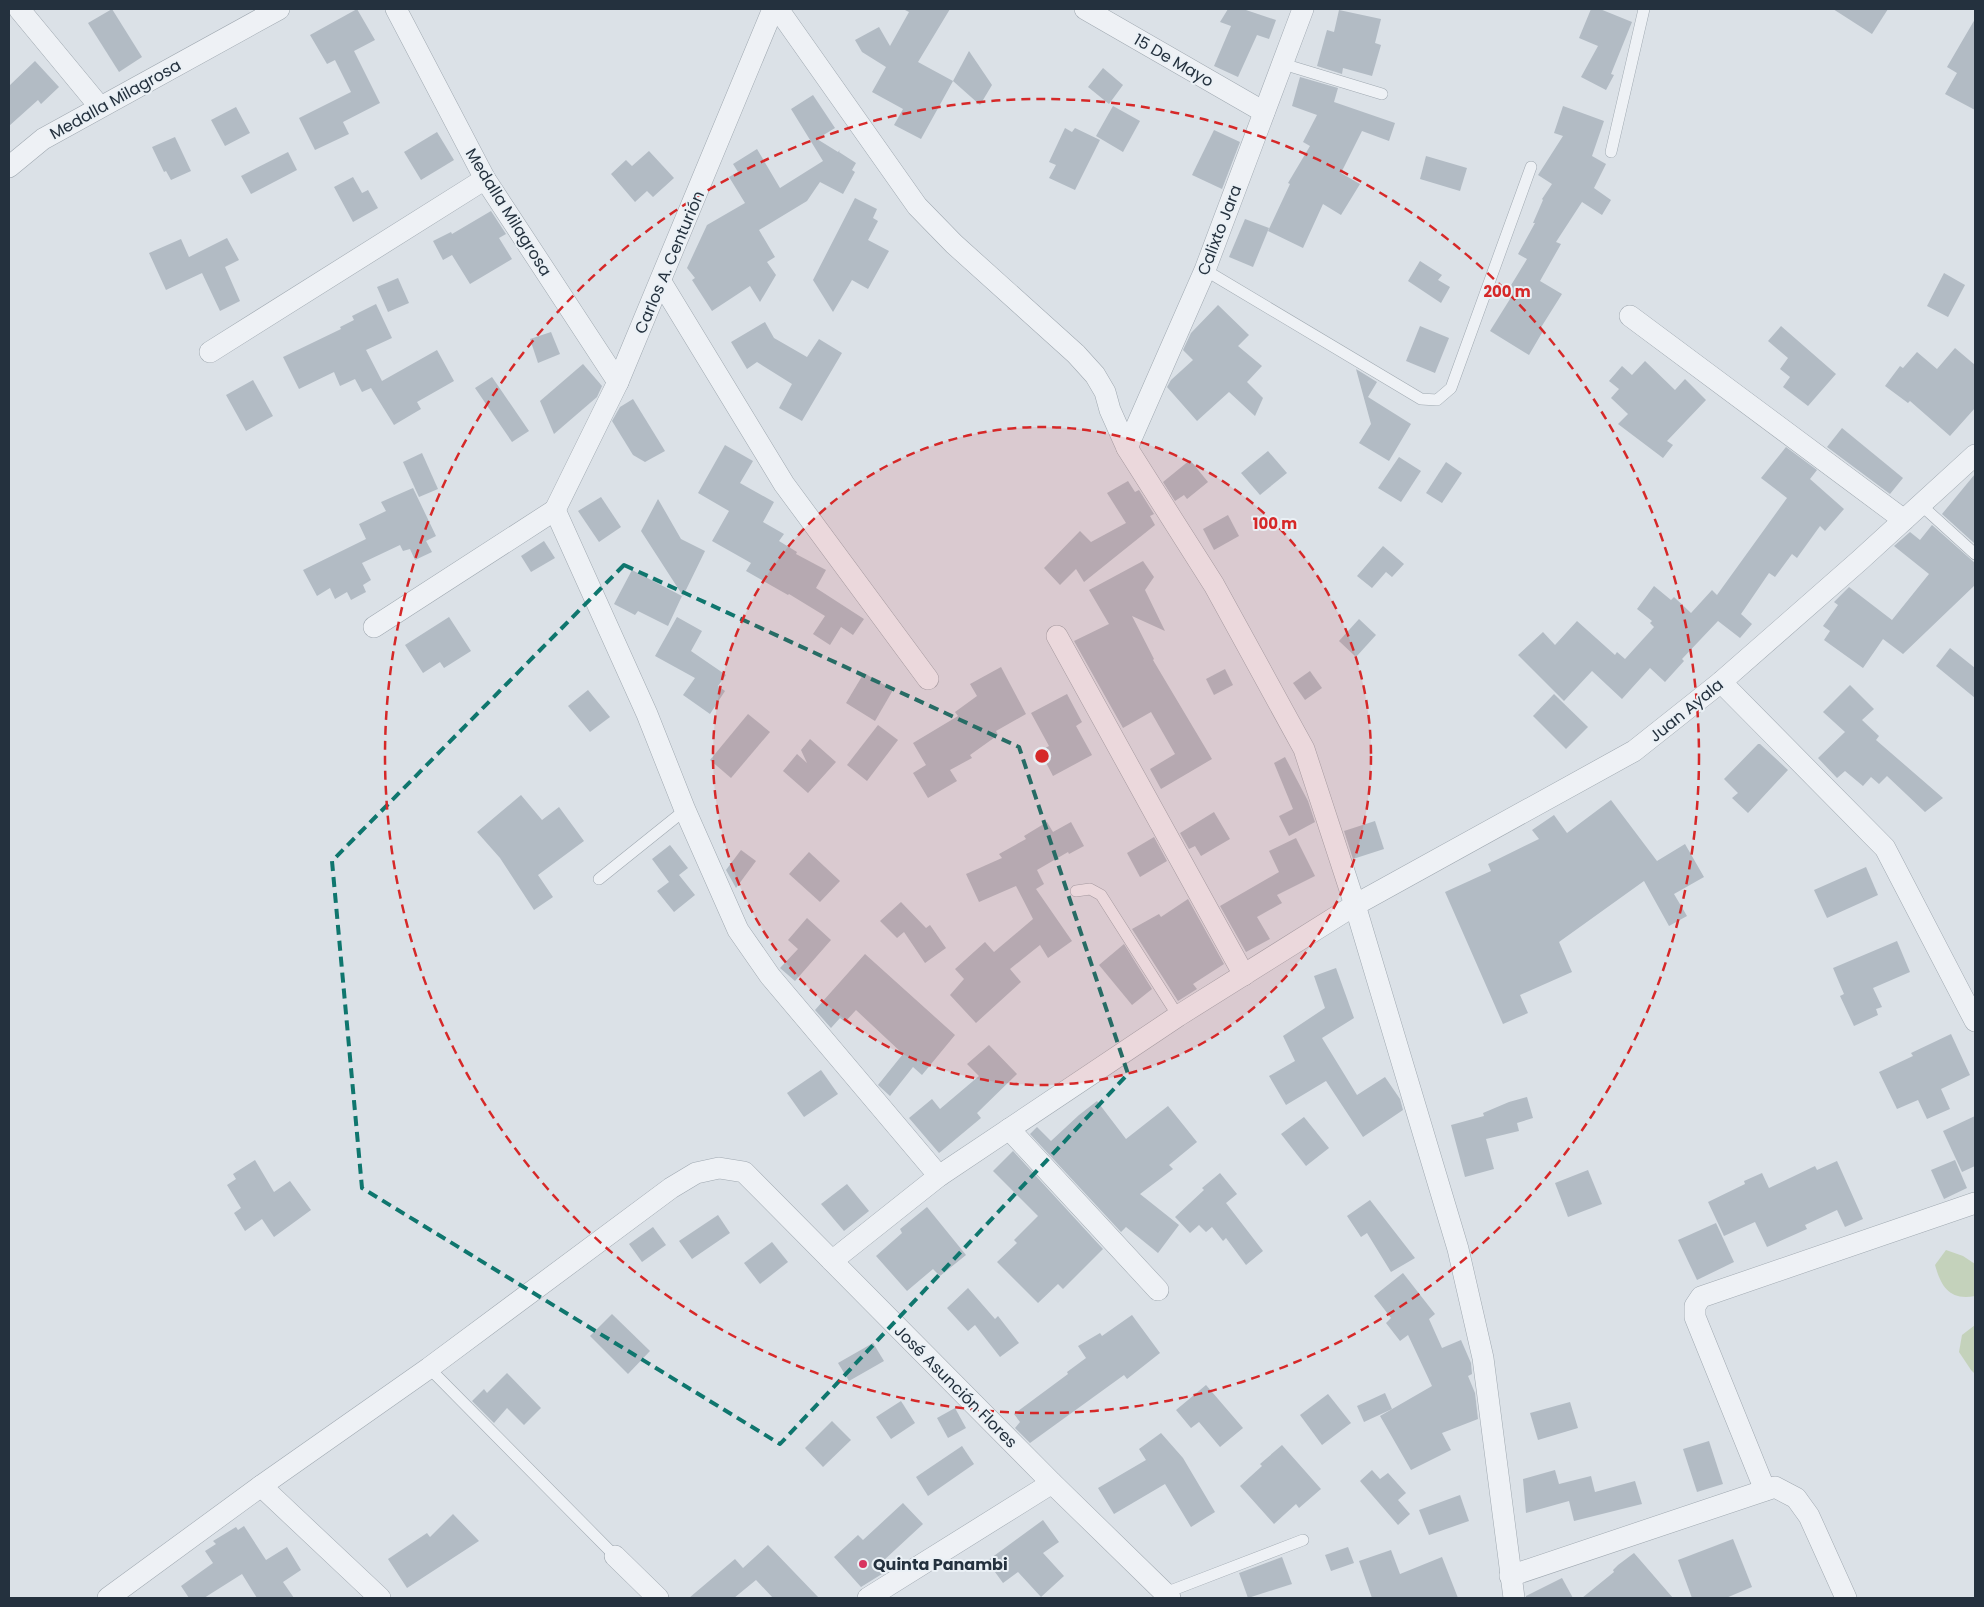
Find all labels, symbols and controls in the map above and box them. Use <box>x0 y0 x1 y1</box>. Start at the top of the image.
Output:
street label: 15 De Mayo <box>1130 28 1218 93</box>
street label: Medalla Milagrosa <box>45 54 185 145</box>
street label: Medalla Milagrosa <box>460 144 557 281</box>
street label: Calixto Jara <box>1192 182 1247 279</box>
street label: Carlos A. Centurión <box>629 187 710 337</box>
text: 200 m <box>1483 281 1531 302</box>
text: 100 m <box>1253 513 1297 534</box>
street label: Juan Ayala <box>1644 673 1728 747</box>
centre of rings <box>1033 747 1051 765</box>
street label: José Asunción Flores <box>889 1320 1022 1453</box>
place label: Quinta Panambi <box>873 1553 1008 1576</box>
marker: Quinta Panambi <box>857 1558 869 1570</box>

